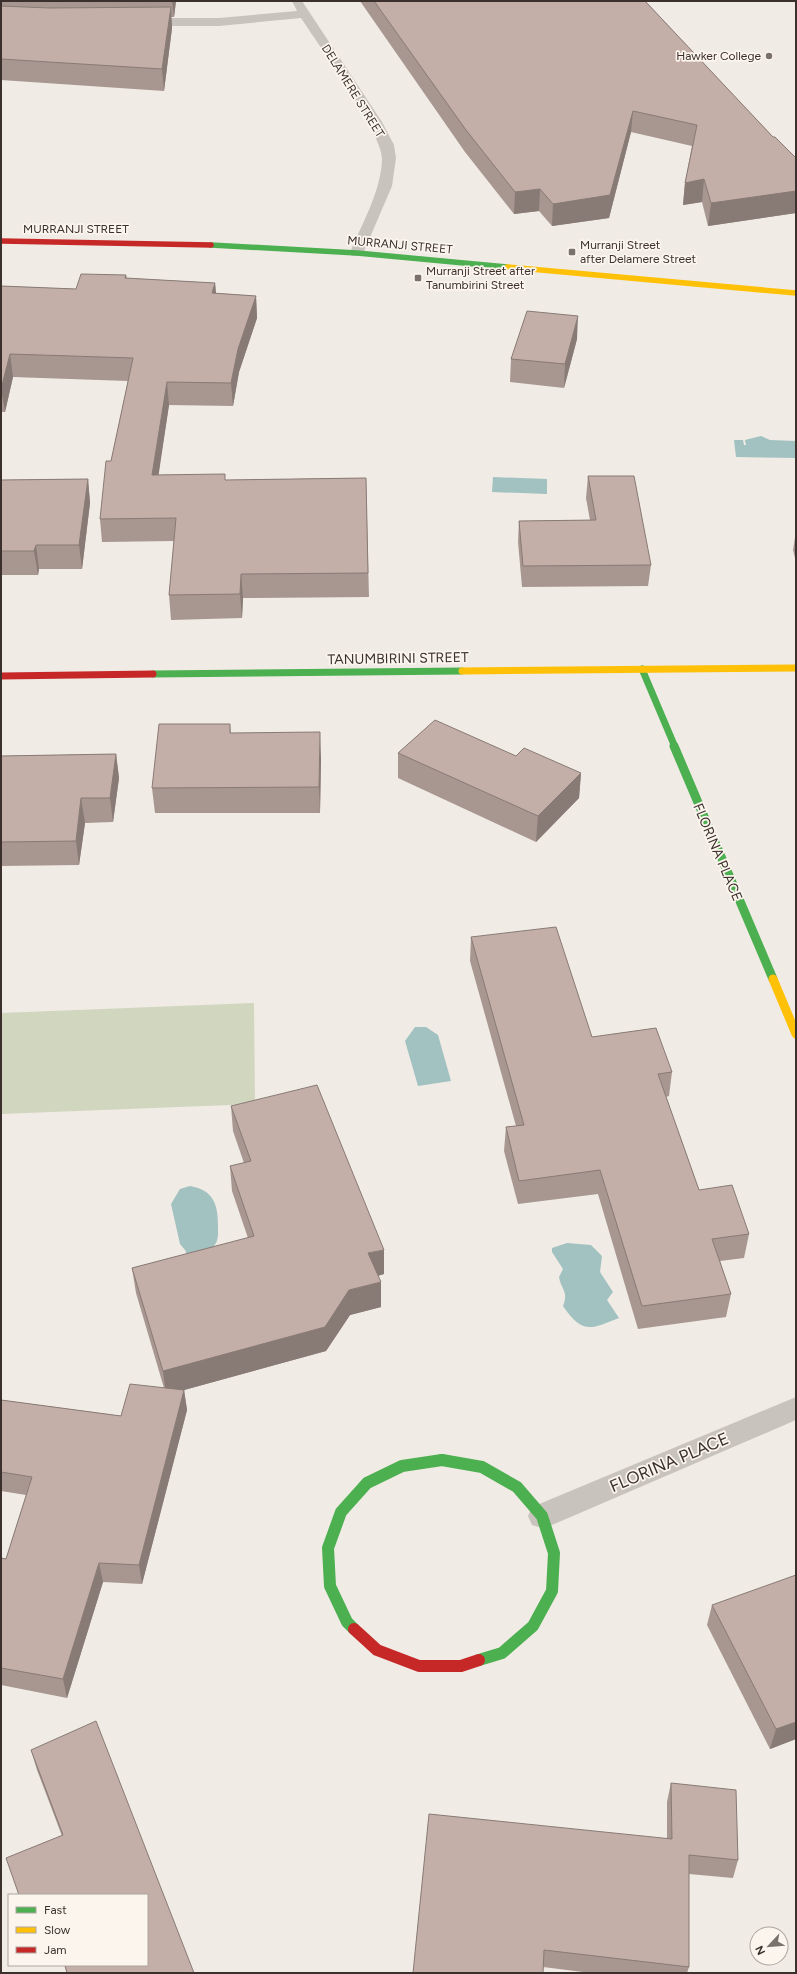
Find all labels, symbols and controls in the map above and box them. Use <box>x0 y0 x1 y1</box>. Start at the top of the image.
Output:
street label: DELAMERE STREET <box>319 42 387 140</box>
place label: Hawker College <box>676 49 761 63</box>
marker: Hawker College <box>764 51 774 61</box>
street label: MURRANJI STREET <box>23 222 129 236</box>
street label: MURRANJI STREET <box>347 233 454 257</box>
place label: Murranji Street after Delamere Street <box>580 238 697 266</box>
marker: Murranji Street after Delamere Street <box>567 247 577 257</box>
place label: Murranji Street after Tanumbirini Street <box>426 264 535 292</box>
marker: Murranji Street after Tanumbirini Street <box>413 273 423 283</box>
street label: TANUMBIRINI STREET <box>327 649 469 668</box>
street label: FLORINA PLACE <box>689 801 746 904</box>
street label: FLORINA PLACE <box>607 1428 731 1496</box>
legend <box>8 1894 148 1966</box>
text: Fast <box>44 1903 67 1917</box>
text: Slow <box>44 1923 71 1937</box>
north arrow <box>749 1926 789 1966</box>
text: Jam <box>44 1943 67 1957</box>
text: N <box>753 1943 768 1957</box>

